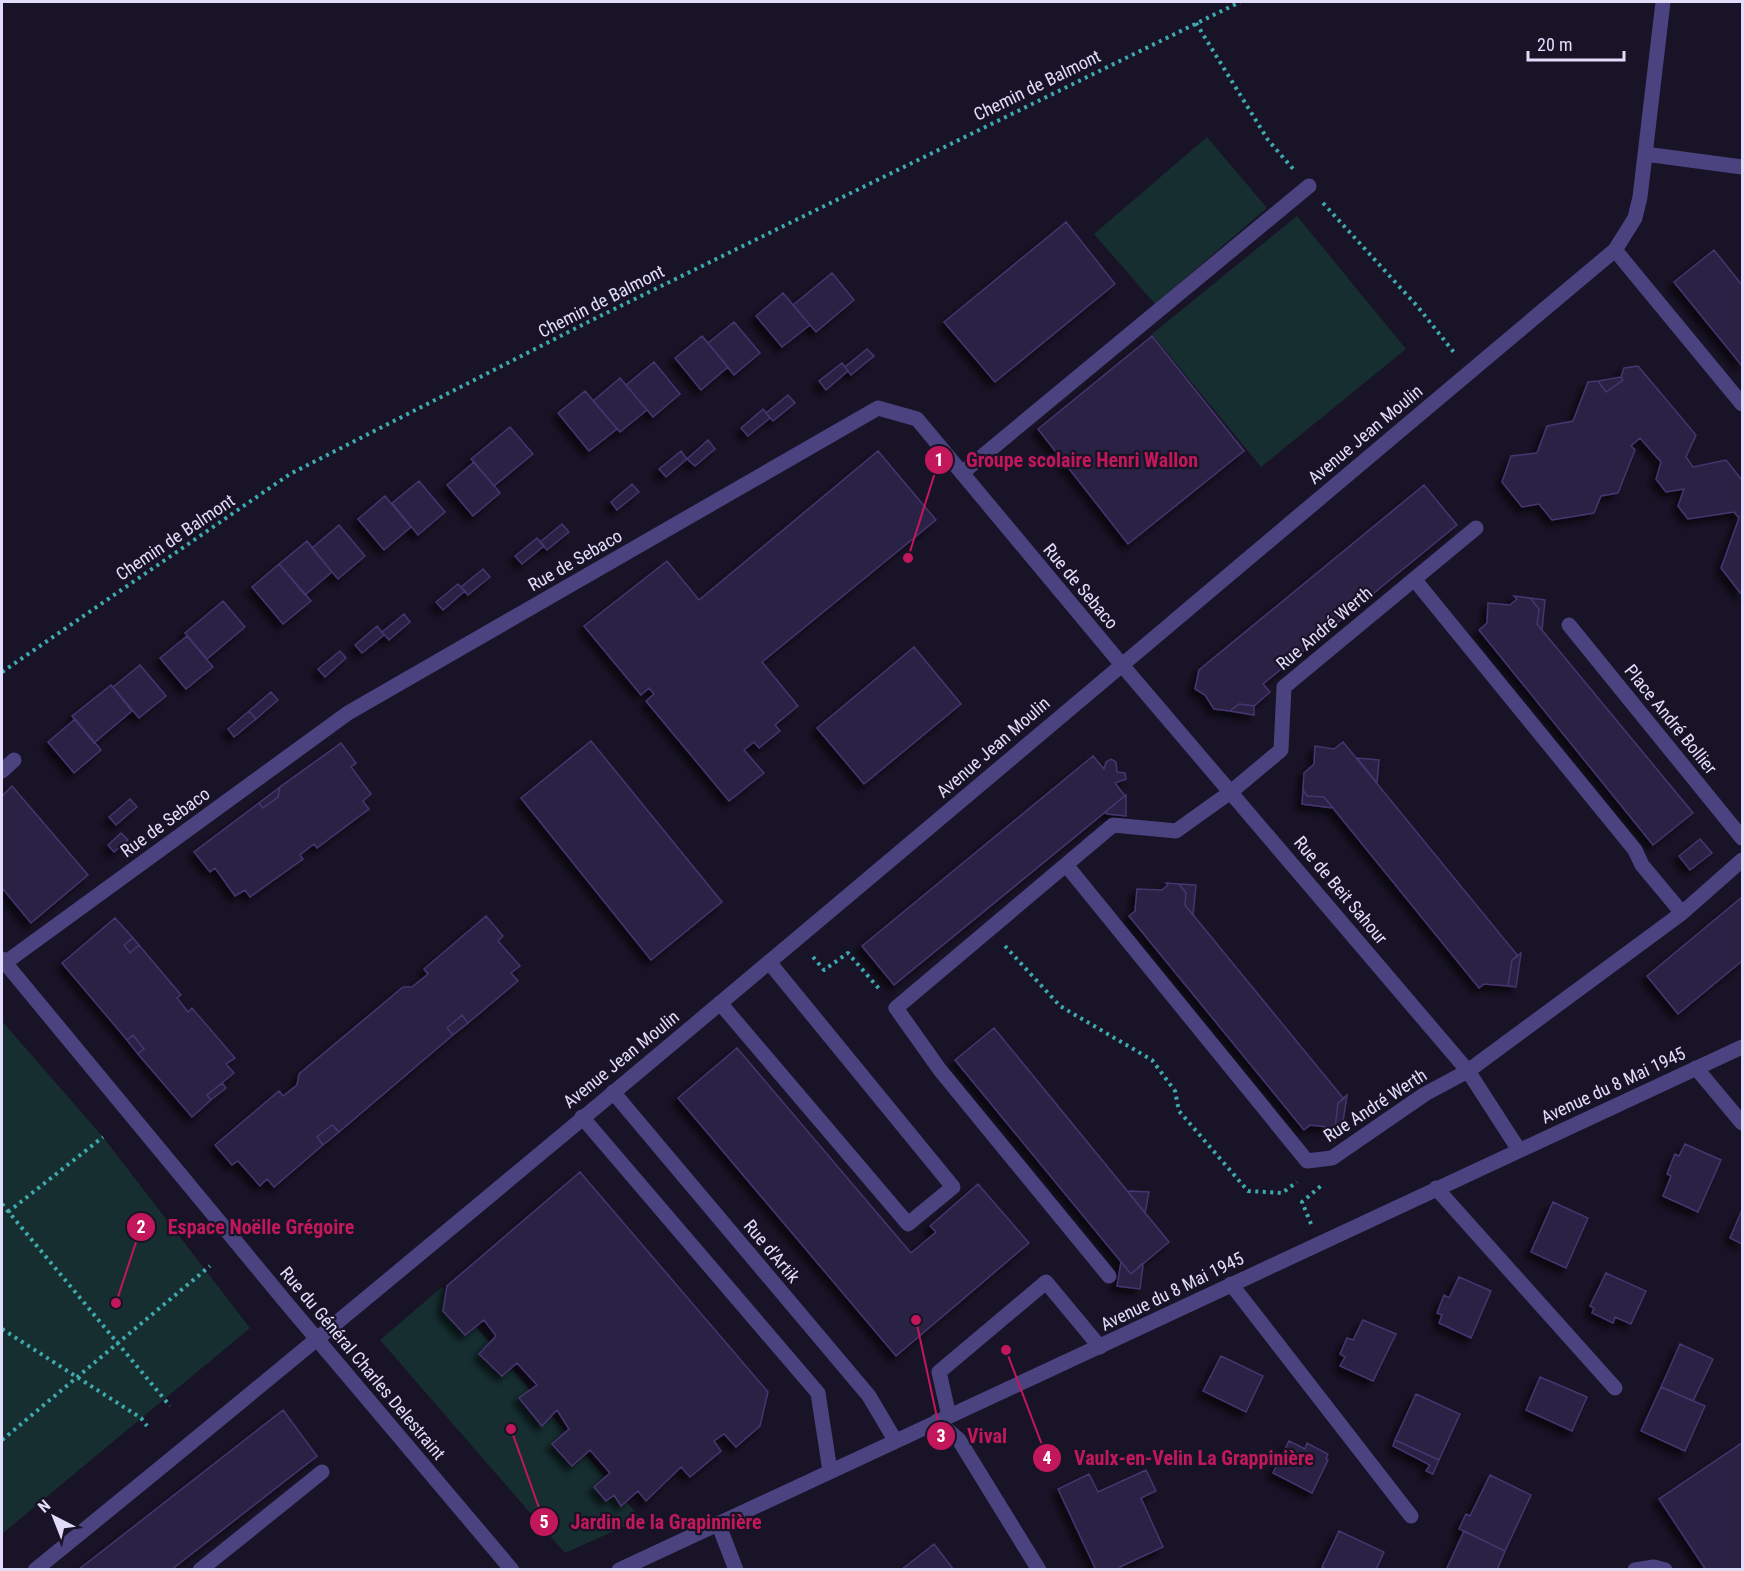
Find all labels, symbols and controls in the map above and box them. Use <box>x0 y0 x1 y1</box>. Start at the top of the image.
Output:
scale bar <box>1528 24 1624 62</box>
text: 20 m <box>1537 34 1572 55</box>
street label: Chemin de Balmont <box>970 45 1104 125</box>
street label: Chemin de Balmont <box>534 260 668 342</box>
street label: Avenue Jean Moulin <box>1304 380 1426 488</box>
callout: Groupe scolaire Henri Wallon <box>924 441 1210 479</box>
text: Groupe scolaire Henri Wallon <box>966 448 1198 472</box>
text: 1 <box>934 449 944 470</box>
street label: Chemin de Balmont <box>112 490 238 584</box>
street label: Rue de Sebaco <box>524 525 626 595</box>
street label: Rue de Sebaco <box>1039 539 1123 633</box>
street label: Rue André Werth <box>1272 582 1376 674</box>
street label: Place André Bollier <box>1620 660 1722 778</box>
street label: Avenue Jean Moulin <box>932 692 1054 802</box>
street label: Rue de Sebaco <box>116 783 214 861</box>
street label: Rue de Beit Sahour <box>1290 832 1392 948</box>
street label: Avenue Jean Moulin <box>559 1006 683 1112</box>
street label: Avenue du 8 Mai 1945 <box>1538 1042 1689 1128</box>
street label: Rue André Werth <box>1320 1064 1430 1146</box>
callout: Espace Noëlle Grégoire <box>126 1208 366 1246</box>
text: Espace Noëlle Grégoire <box>168 1215 354 1239</box>
street label: Rue d'Artik <box>740 1215 804 1287</box>
text: 2 <box>136 1216 146 1237</box>
street label: Avenue du 8 Mai 1945 <box>1097 1247 1247 1335</box>
street label: Rue du Général Charles Delestraint <box>276 1262 450 1464</box>
callout: Vival <box>926 1417 1019 1455</box>
text: Vival <box>967 1424 1007 1448</box>
text: 3 <box>936 1425 946 1446</box>
callout: Vaulx-en-Velin La Grappinière <box>1032 1439 1325 1477</box>
text: Vaulx-en-Velin La Grappinière <box>1074 1446 1314 1470</box>
text: 4 <box>1042 1447 1052 1468</box>
north arrow <box>24 1487 84 1547</box>
text: N <box>34 1496 54 1517</box>
callout: Jardin de la Grapinnière <box>529 1503 774 1541</box>
text: Jardin de la Grapinnière <box>571 1510 761 1534</box>
text: 5 <box>539 1511 549 1532</box>

